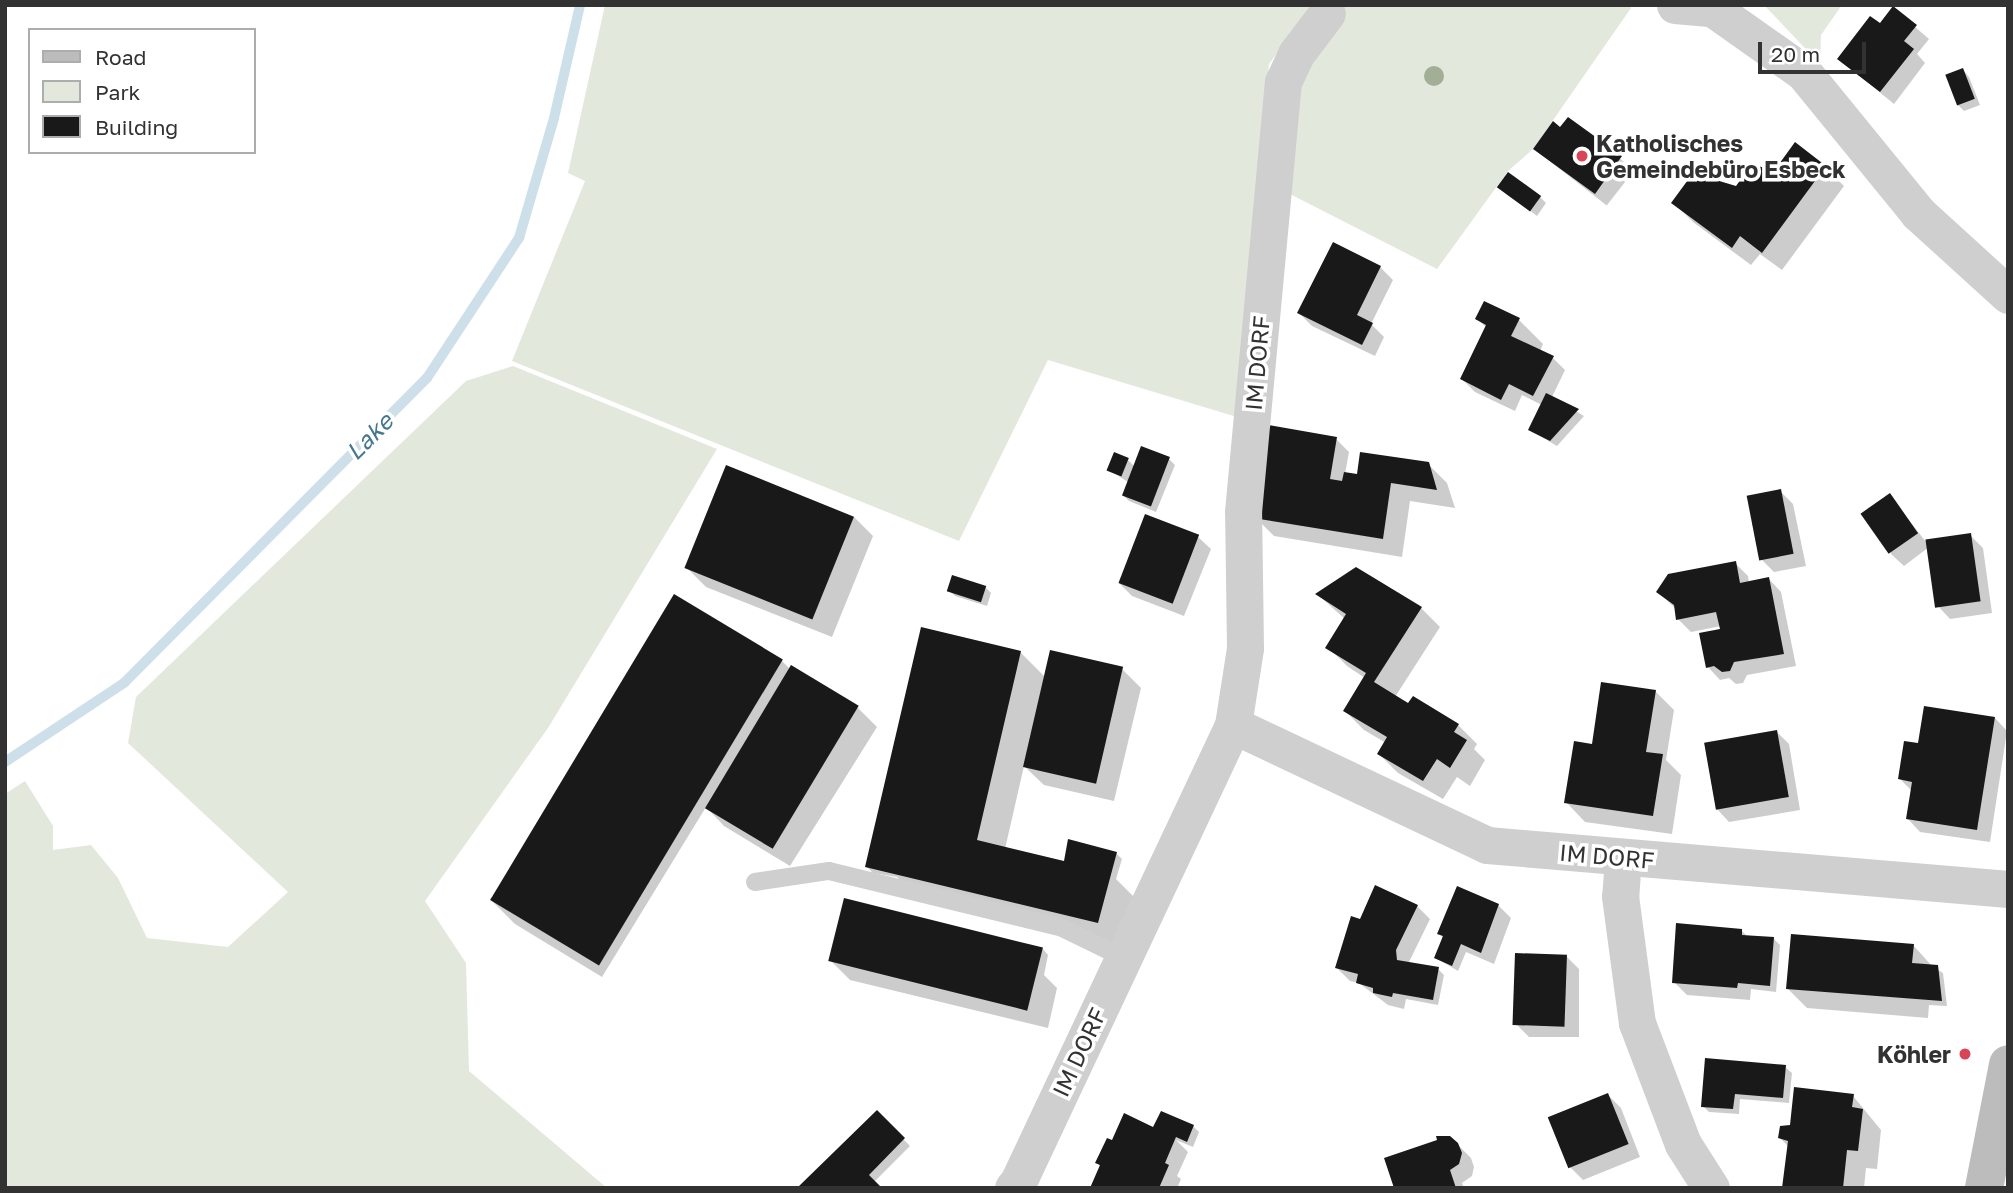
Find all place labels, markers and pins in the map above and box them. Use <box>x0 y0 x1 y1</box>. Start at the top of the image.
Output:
place label: Katholisches Gemeindebüro Esbeck <box>1596 129 1846 183</box>
marker: Katholisches Gemeindebüro Esbeck <box>1574 148 1590 164</box>
place label: Köhler <box>1877 1040 1951 1068</box>
marker: Köhler <box>1957 1046 1973 1062</box>

